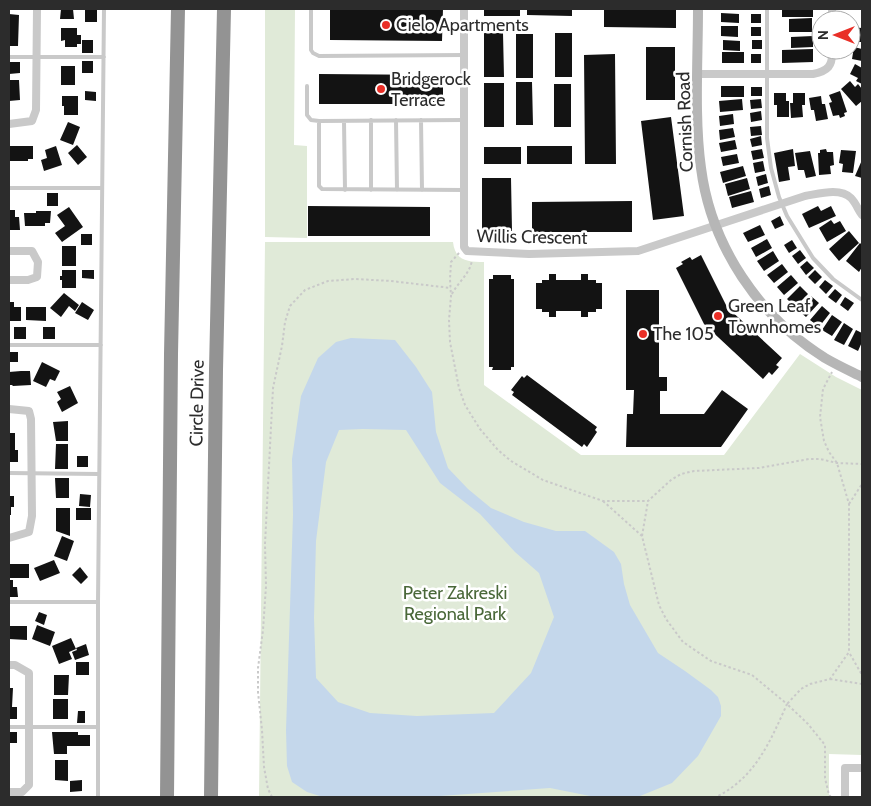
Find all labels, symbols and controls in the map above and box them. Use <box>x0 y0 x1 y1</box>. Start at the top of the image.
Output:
north arrow <box>811 10 861 60</box>
place label: Cielo Apartments <box>396 14 529 36</box>
marker: Cielo Apartments <box>380 19 392 31</box>
text: N <box>814 30 832 40</box>
place label: Bridgerock Terrace <box>391 68 472 111</box>
street label: Cornish Road <box>672 71 698 173</box>
marker: Bridgerock Terrace <box>375 83 387 95</box>
street label: Willis Crescent <box>476 225 588 249</box>
place label: Green Leaf Townhomes <box>728 295 821 338</box>
marker: Green Leaf Townhomes <box>712 310 724 322</box>
place label: The 105 <box>653 323 714 345</box>
marker: The 105 <box>637 328 649 340</box>
street label: Circle Drive <box>185 359 209 447</box>
park label: Peter Zakreski Regional Park <box>403 582 507 625</box>

